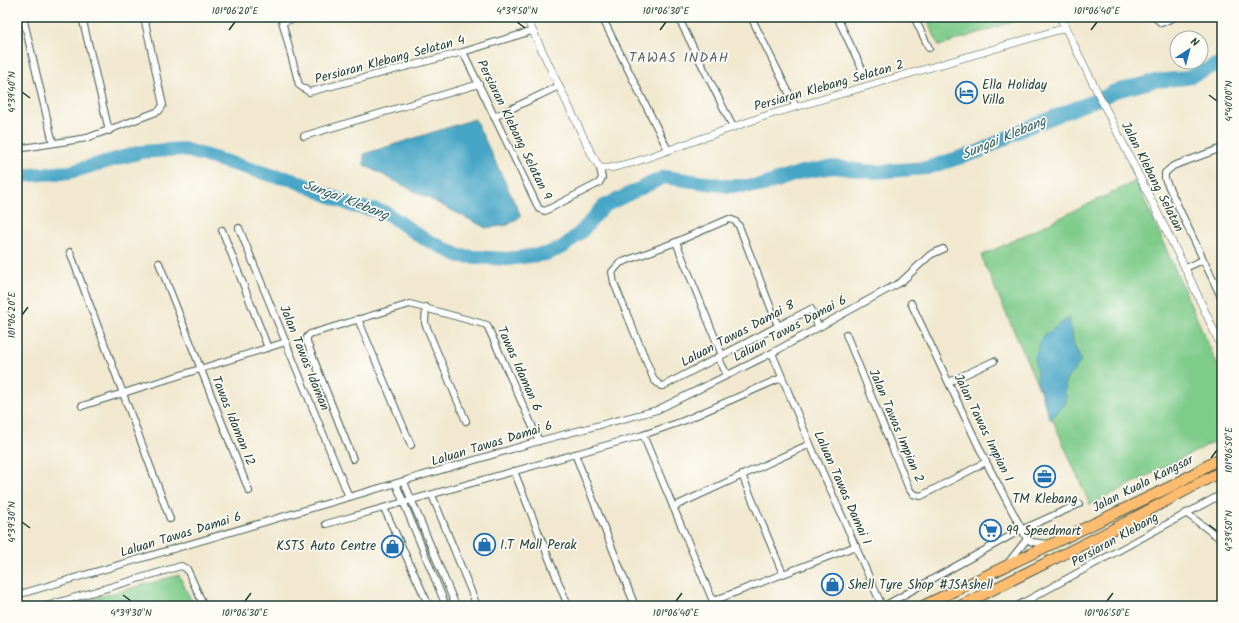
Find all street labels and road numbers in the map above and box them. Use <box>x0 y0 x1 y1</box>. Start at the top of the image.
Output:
street label: Persiaran Klebang Selatan 4 <box>312 30 468 90</box>
street label: Persiaran Klebang Selatan 2 <box>751 55 907 117</box>
street label: Persiaran Klebang Selatan 9 <box>471 56 557 204</box>
street label: Jalan Klebang Selatan <box>1115 118 1189 236</box>
street label: Laluan Tawas Damai 6 <box>729 290 851 368</box>
street label: Laluan Tawas Damai 8 <box>677 295 799 373</box>
street label: Jalan Tawas Idaman <box>273 302 335 414</box>
street label: Tawas Idaman 6 <box>491 323 547 415</box>
street label: Jalan Tawas Impian 2 <box>863 366 929 486</box>
street label: Jalan Tawas Impian 1 <box>948 370 1018 486</box>
street label: Tawas Idaman 12 <box>205 373 261 469</box>
street label: Laluan Tawas Damai 6 <box>429 416 555 472</box>
street label: Laluan Tawas Damai 1 <box>807 428 877 548</box>
street label: Jalan Kuala Kangsar <box>1089 449 1198 519</box>
street label: Laluan Tawas Damai 6 <box>118 507 244 563</box>
street label: Persiaran Klebang <box>1067 507 1163 573</box>

